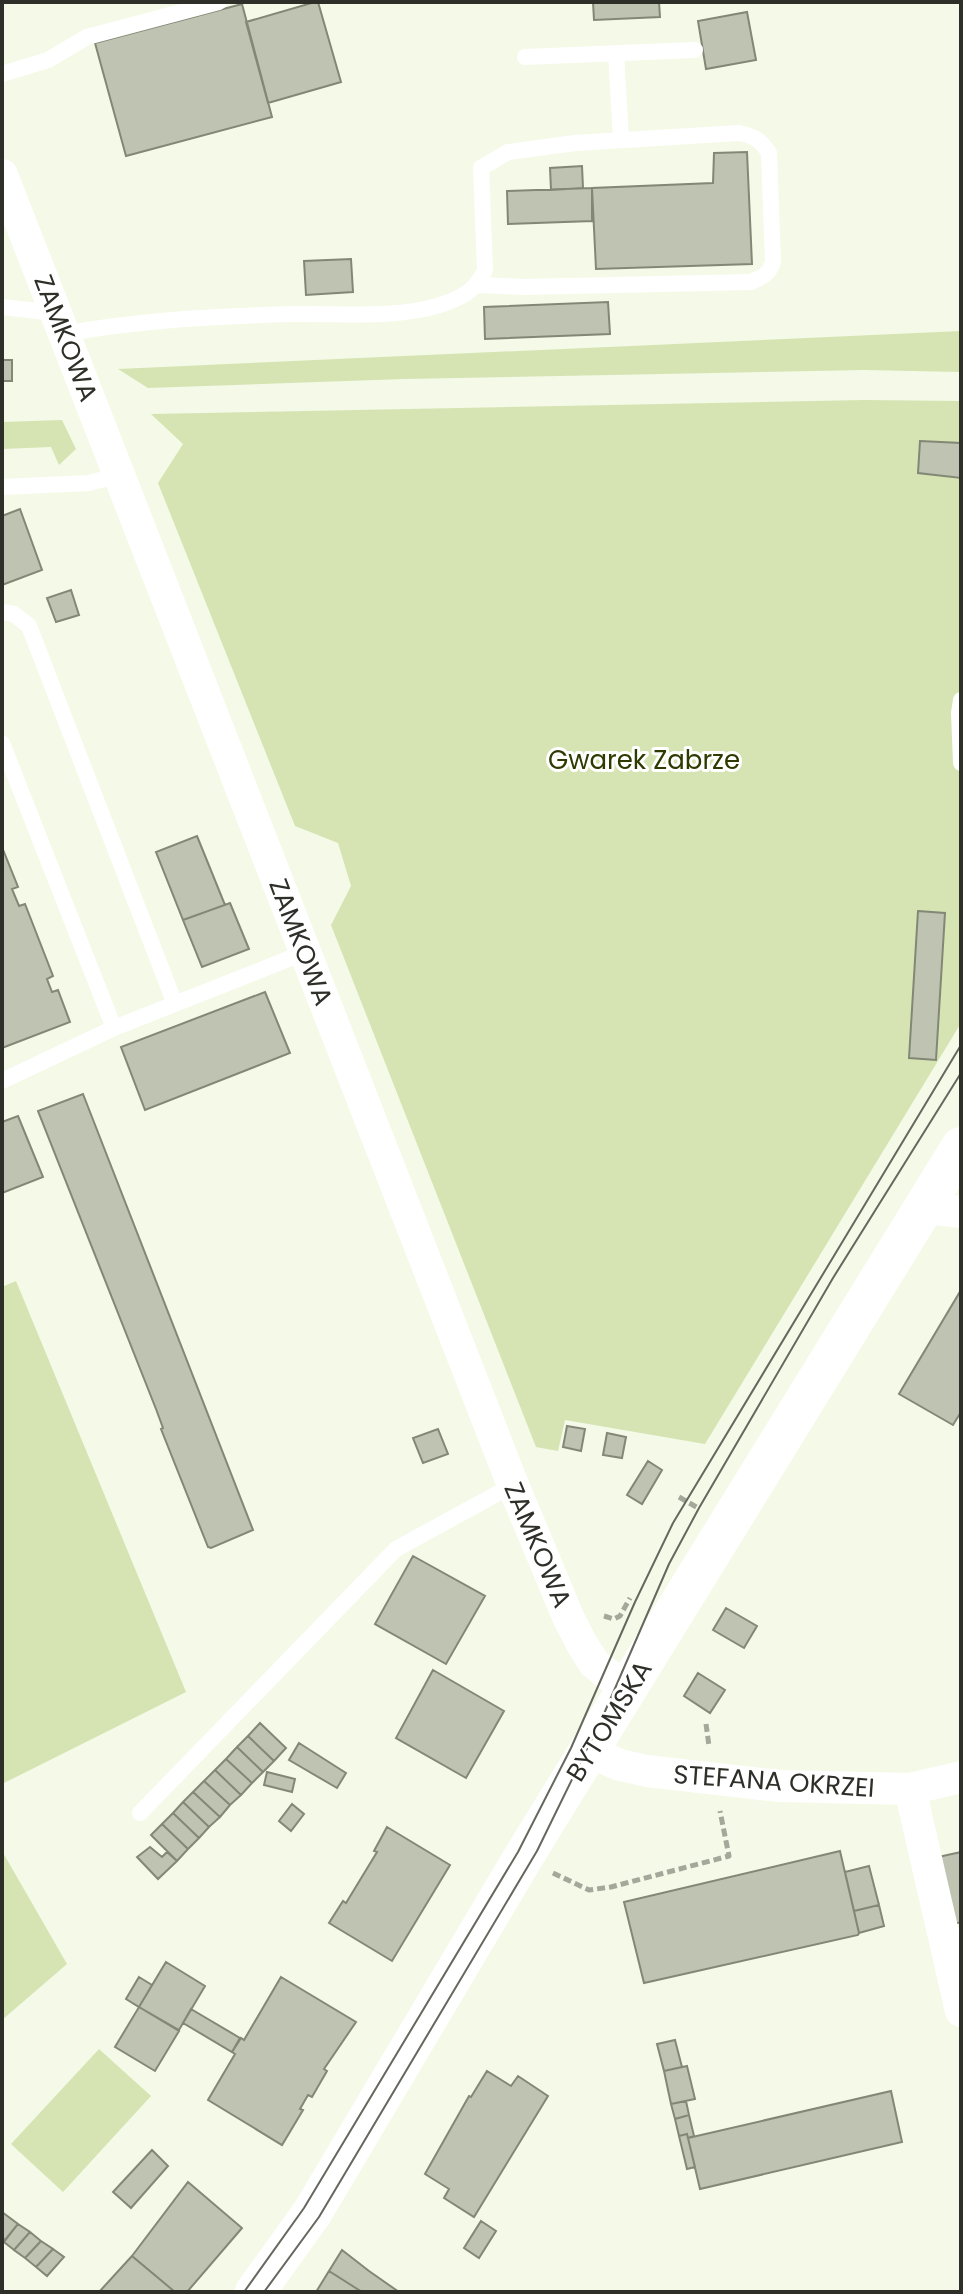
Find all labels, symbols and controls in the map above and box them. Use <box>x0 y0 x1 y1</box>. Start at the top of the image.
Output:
street label: ZAMKOWA <box>25 270 107 406</box>
park label: Gwarek Zabrze <box>548 742 740 778</box>
street label: ZAMKOWA <box>260 874 342 1010</box>
street label: ZAMKOWA <box>495 1477 581 1613</box>
street label: BYTOMSKA <box>558 1654 660 1788</box>
street label: STEFANA OKRZEI <box>672 1756 876 1806</box>

